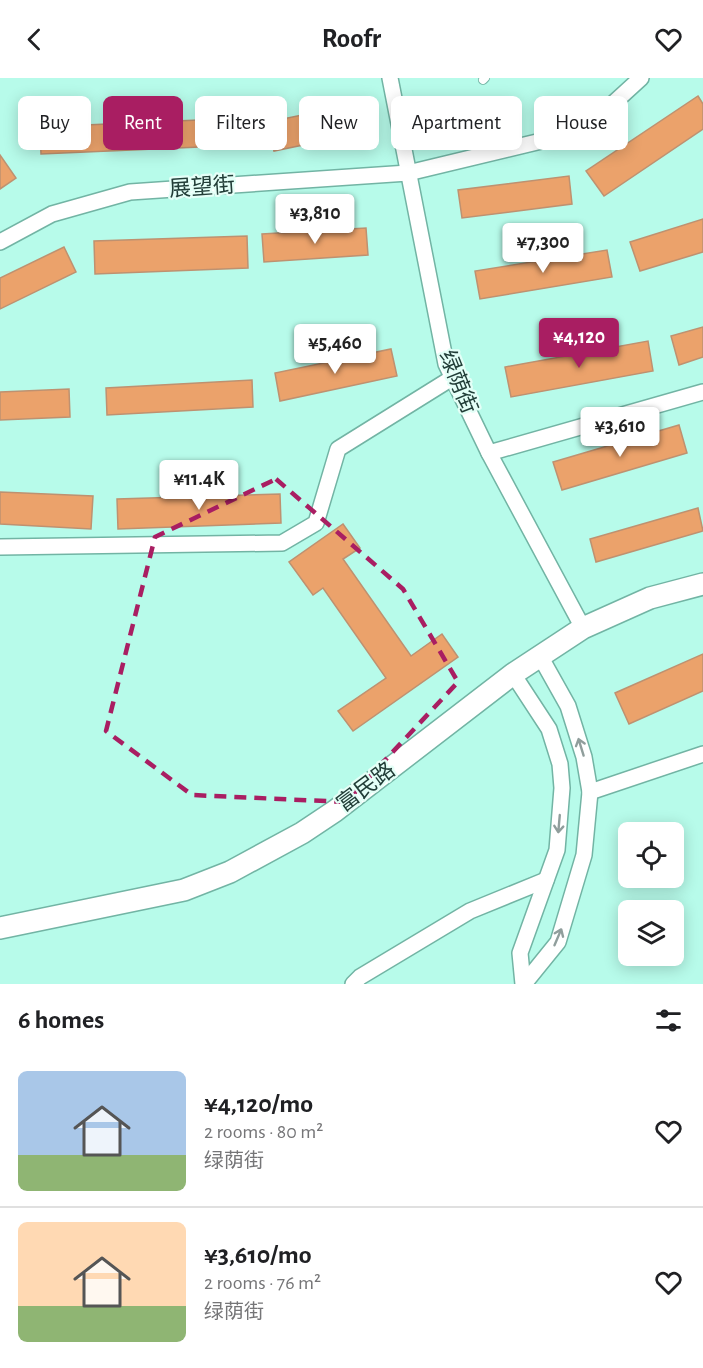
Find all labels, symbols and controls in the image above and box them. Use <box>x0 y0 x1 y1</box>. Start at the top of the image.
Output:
icon: back <box>18 23 51 56</box>
icon: heart <box>652 23 685 56</box>
text: Roofr <box>322 25 381 52</box>
chip: Buy <box>18 96 91 150</box>
chip: Rent <box>103 96 183 150</box>
chip: Filters <box>195 96 287 150</box>
chip: New <box>299 96 379 150</box>
chip: Apartment <box>391 96 522 150</box>
chip: House <box>534 96 628 150</box>
street label: 展望街 <box>168 173 236 200</box>
pin: ¥3,810 <box>266 194 364 245</box>
text: ¥3,810 <box>289 203 341 223</box>
pin: ¥7,300 <box>494 223 592 274</box>
text: ¥7,300 <box>516 232 570 252</box>
pin: ¥4,120 <box>530 318 628 369</box>
pin: ¥5,460 <box>286 324 384 375</box>
text: ¥4,120 <box>553 327 605 347</box>
text: ¥5,460 <box>308 333 362 353</box>
street label: 绿荫街 <box>435 347 481 417</box>
pin: ¥3,610 <box>571 407 669 458</box>
text: ¥3,610 <box>595 416 646 436</box>
pin: ¥11.4K <box>150 460 248 511</box>
text: ¥11.4K <box>173 469 225 489</box>
one-way arrow <box>575 738 586 757</box>
street label: 富民路 <box>332 758 399 816</box>
one-way arrow <box>553 814 564 834</box>
map controls <box>618 822 684 966</box>
button: locate <box>618 822 684 888</box>
button: layers <box>618 900 684 966</box>
one-way arrow <box>553 928 564 946</box>
icon: filters <box>652 1004 685 1037</box>
text: 6 homes <box>18 1007 104 1033</box>
text: ¥4,120/mo <box>204 1091 313 1117</box>
icon: home <box>66 1095 138 1167</box>
icon: heart <box>652 1115 685 1148</box>
text: 2 rooms · 80 m² <box>204 1122 323 1142</box>
text: 绿荫街 <box>204 1151 264 1171</box>
text: ¥3,610/mo <box>204 1242 312 1268</box>
icon: home <box>66 1246 138 1318</box>
icon: heart <box>652 1266 685 1299</box>
text: 2 rooms · 76 m² <box>204 1273 321 1293</box>
text: 绿荫街 <box>204 1302 264 1322</box>

